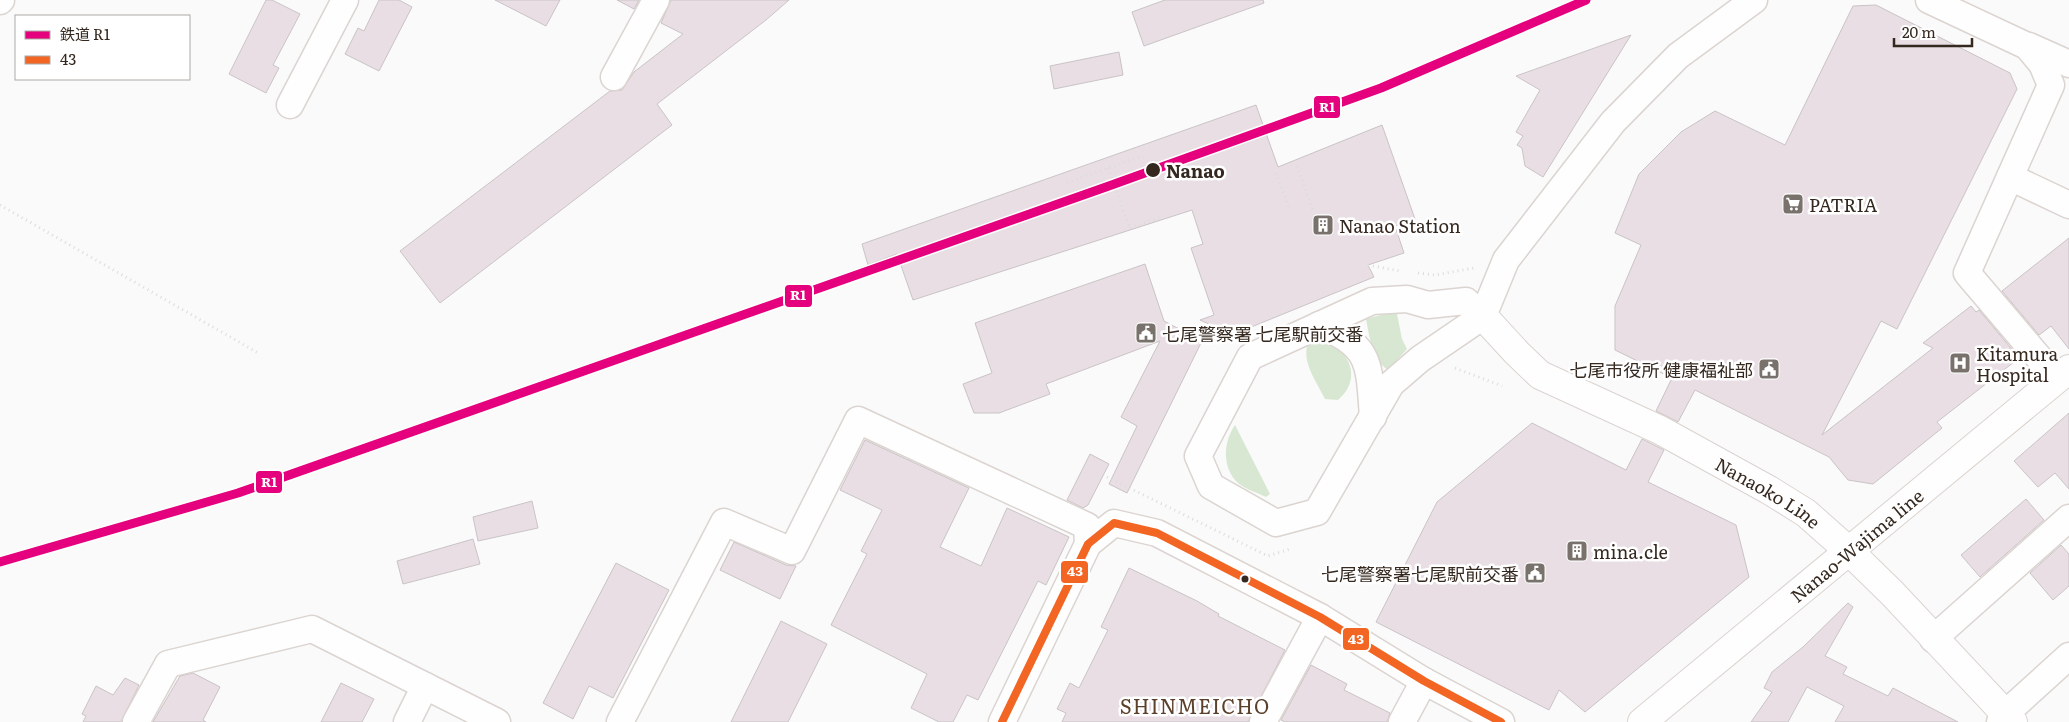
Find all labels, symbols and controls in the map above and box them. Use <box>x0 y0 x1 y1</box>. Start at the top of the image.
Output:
legend <box>15 15 190 80</box>
scale bar <box>1894 15 1972 47</box>
text: 20 m <box>1902 20 1936 43</box>
text: 鉄道 R1 <box>60 22 110 45</box>
text: 43 <box>60 47 76 70</box>
line badge: R1 <box>1313 95 1341 119</box>
text: R1 <box>1319 96 1335 116</box>
place label: Nanao <box>1166 157 1225 184</box>
marker: Nanao <box>1144 161 1162 179</box>
place label: PATRIA <box>1809 191 1877 218</box>
supermarket icon: PATRIA <box>1781 192 1805 216</box>
place label: Nanao Station <box>1339 212 1461 239</box>
building icon: Nanao Station <box>1311 213 1335 237</box>
line badge: R1 <box>784 284 813 308</box>
text: R1 <box>790 284 806 304</box>
place label: 七尾警察署 七尾駅前交番 <box>1162 320 1364 347</box>
public building icon: 七尾警察署 七尾駅前交番 <box>1134 321 1158 345</box>
place label: Kitamura Hospital <box>1976 340 2059 388</box>
hospital icon: Kitamura Hospital <box>1948 351 1972 375</box>
place label: 七尾市役所 健康福祉部 <box>1569 356 1753 383</box>
public building icon: 七尾市役所 健康福祉部 <box>1757 357 1781 381</box>
street label: Nanaoko Line <box>1711 450 1827 534</box>
line badge: R1 <box>255 470 283 494</box>
text: R1 <box>261 471 277 491</box>
street label: Nanao-Wajima line <box>1784 482 1929 608</box>
place label: mina.cle <box>1593 538 1668 565</box>
building icon: mina.cle <box>1565 539 1589 563</box>
line badge: 43 <box>1060 560 1089 584</box>
text: 43 <box>1067 560 1083 580</box>
place label: 七尾警察署七尾駅前交番 <box>1321 560 1519 587</box>
public building icon: 七尾警察署七尾駅前交番 <box>1523 561 1547 585</box>
unlabelled marker <box>1240 574 1250 584</box>
line badge: 43 <box>1342 627 1370 651</box>
text: 43 <box>1348 628 1364 648</box>
district label: SHINMEICHO <box>1120 690 1270 720</box>

